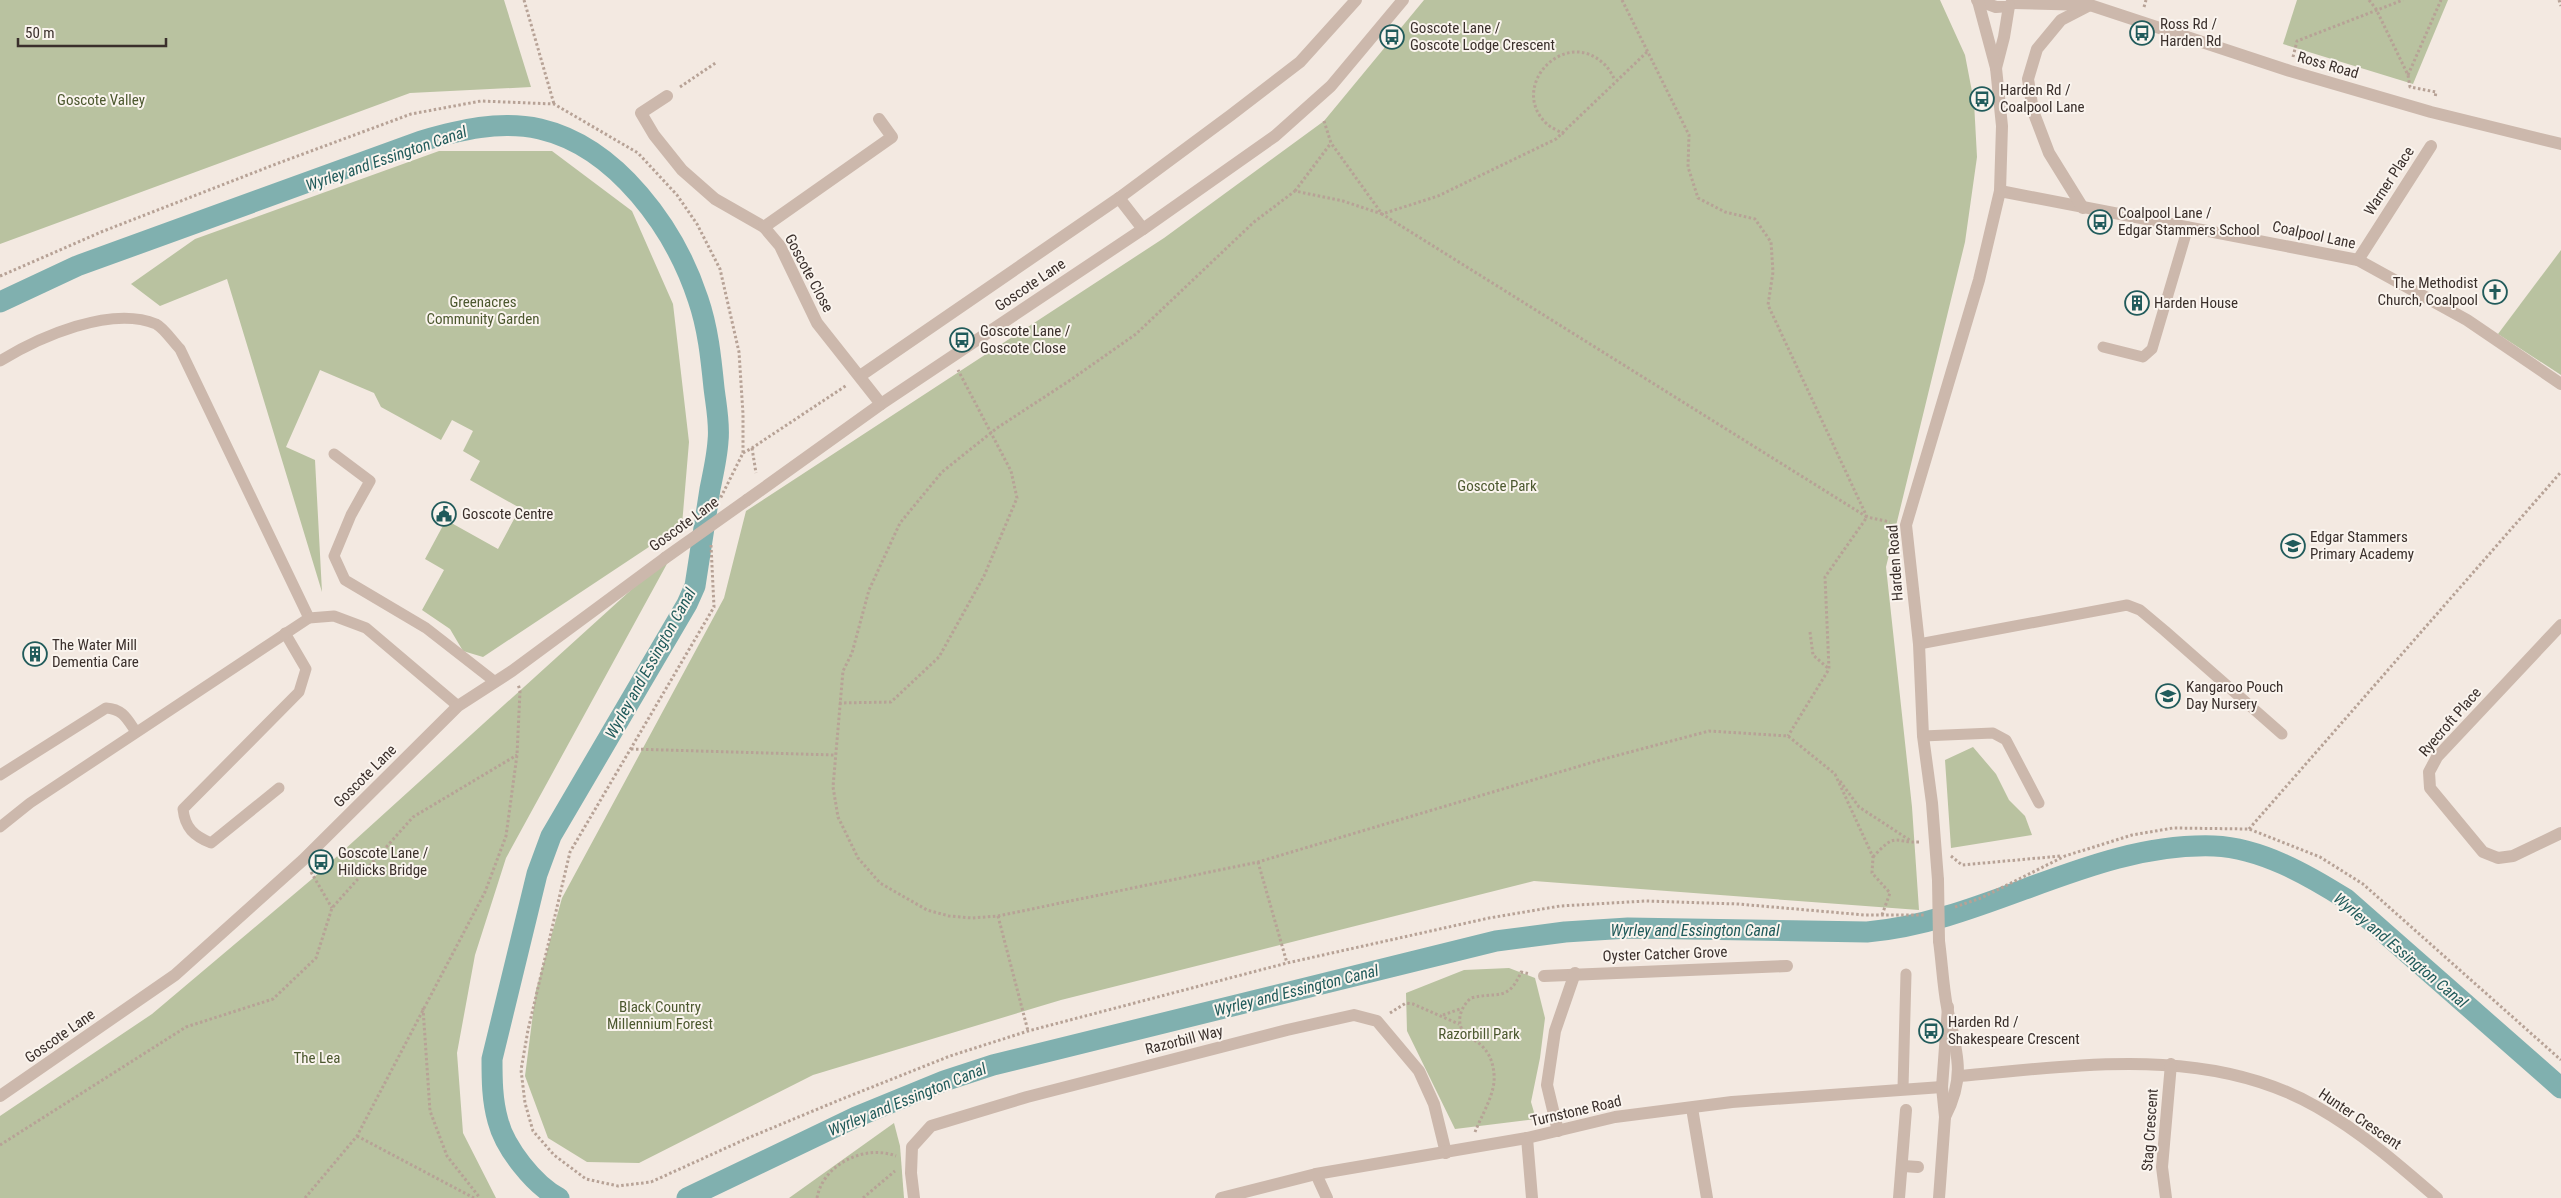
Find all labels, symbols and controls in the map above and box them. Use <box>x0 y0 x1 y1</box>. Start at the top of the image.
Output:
scale bar <box>18 15 165 47</box>
place label: Ross Rd / Harden Rd <box>2160 15 2222 50</box>
place label: Goscote Lane / Goscote Lodge Crescent <box>1410 19 1555 54</box>
bus stop icon: Ross Rd / Harden Rd <box>2129 20 2155 46</box>
text: 50 m <box>25 24 55 42</box>
bus stop icon: Goscote Lane / Goscote Lodge Crescent <box>1379 24 1405 50</box>
street label: Ross Road <box>2295 48 2361 82</box>
place label: Harden Rd / Coalpool Lane <box>2000 81 2085 116</box>
bus stop icon: Harden Rd / Coalpool Lane <box>1969 86 1995 112</box>
park label: Goscote Valley <box>57 91 145 109</box>
water label: Wyrley and Essington Canal <box>303 122 470 195</box>
street label: Warner Place <box>2360 143 2418 219</box>
place label: Coalpool Lane / Edgar Stammers School <box>2118 204 2260 239</box>
bus stop icon: Coalpool Lane / Edgar Stammers School <box>2087 209 2113 235</box>
street label: Coalpool Lane <box>2271 217 2357 253</box>
street label: Goscote Close <box>781 231 837 315</box>
street label: Goscote Lane <box>991 255 1069 315</box>
place label: The Methodist Church, Coalpool <box>2377 274 2478 309</box>
church icon: The Methodist Church, Coalpool <box>2482 279 2508 305</box>
building icon: Harden House <box>2124 290 2150 316</box>
park label: Greenacres Community Garden <box>427 293 539 328</box>
place label: Harden House <box>2154 294 2238 312</box>
place label: Goscote Lane / Goscote Close <box>980 322 1071 357</box>
bus stop icon: Goscote Lane / Goscote Close <box>949 327 975 353</box>
park label: Goscote Park <box>1457 477 1537 495</box>
street label: Goscote Lane <box>646 493 722 555</box>
public building icon: Goscote Centre <box>431 501 457 527</box>
place label: Goscote Centre <box>462 505 553 523</box>
street label: Harden Road <box>1883 524 1907 602</box>
place label: Edgar Stammers Primary Academy <box>2310 528 2414 563</box>
school or university icon: Edgar Stammers Primary Academy <box>2280 533 2306 559</box>
water label: Wyrley and Essington Canal <box>601 584 700 742</box>
place label: The Water Mill Dementia Care <box>52 636 139 671</box>
building icon: The Water Mill Dementia Care <box>22 641 48 667</box>
place label: Kangaroo Pouch Day Nursery <box>2186 678 2283 713</box>
school or university icon: Kangaroo Pouch Day Nursery <box>2155 683 2181 709</box>
street label: Ryecroft Place <box>2415 684 2485 760</box>
street label: Goscote Lane <box>330 741 400 811</box>
place label: Goscote Lane / Hildicks Bridge <box>338 844 429 879</box>
bus stop icon: Goscote Lane / Hildicks Bridge <box>308 849 334 875</box>
water label: Wyrley and Essington Canal <box>2330 889 2472 1012</box>
water label: Wyrley and Essington Canal <box>1611 921 1780 940</box>
street label: Oyster Catcher Grove <box>1602 943 1728 965</box>
water label: Wyrley and Essington Canal <box>1212 961 1381 1020</box>
park label: Black Country Millennium Forest <box>607 998 713 1033</box>
street label: Goscote Lane <box>22 1005 98 1067</box>
place label: Harden Rd / Shakespeare Crescent <box>1948 1013 2080 1048</box>
bus stop icon: Harden Rd / Shakespeare Crescent <box>1918 1018 1944 1044</box>
street label: Razorbill Way <box>1143 1022 1225 1058</box>
park label: Razorbill Park <box>1438 1025 1520 1043</box>
park label: The Lea <box>294 1049 340 1067</box>
water label: Wyrley and Essington Canal <box>825 1059 989 1140</box>
street label: Hunter Crescent <box>2315 1085 2405 1153</box>
street label: Stag Crescent <box>2138 1088 2162 1172</box>
street label: Turnstone Road <box>1529 1092 1623 1130</box>

